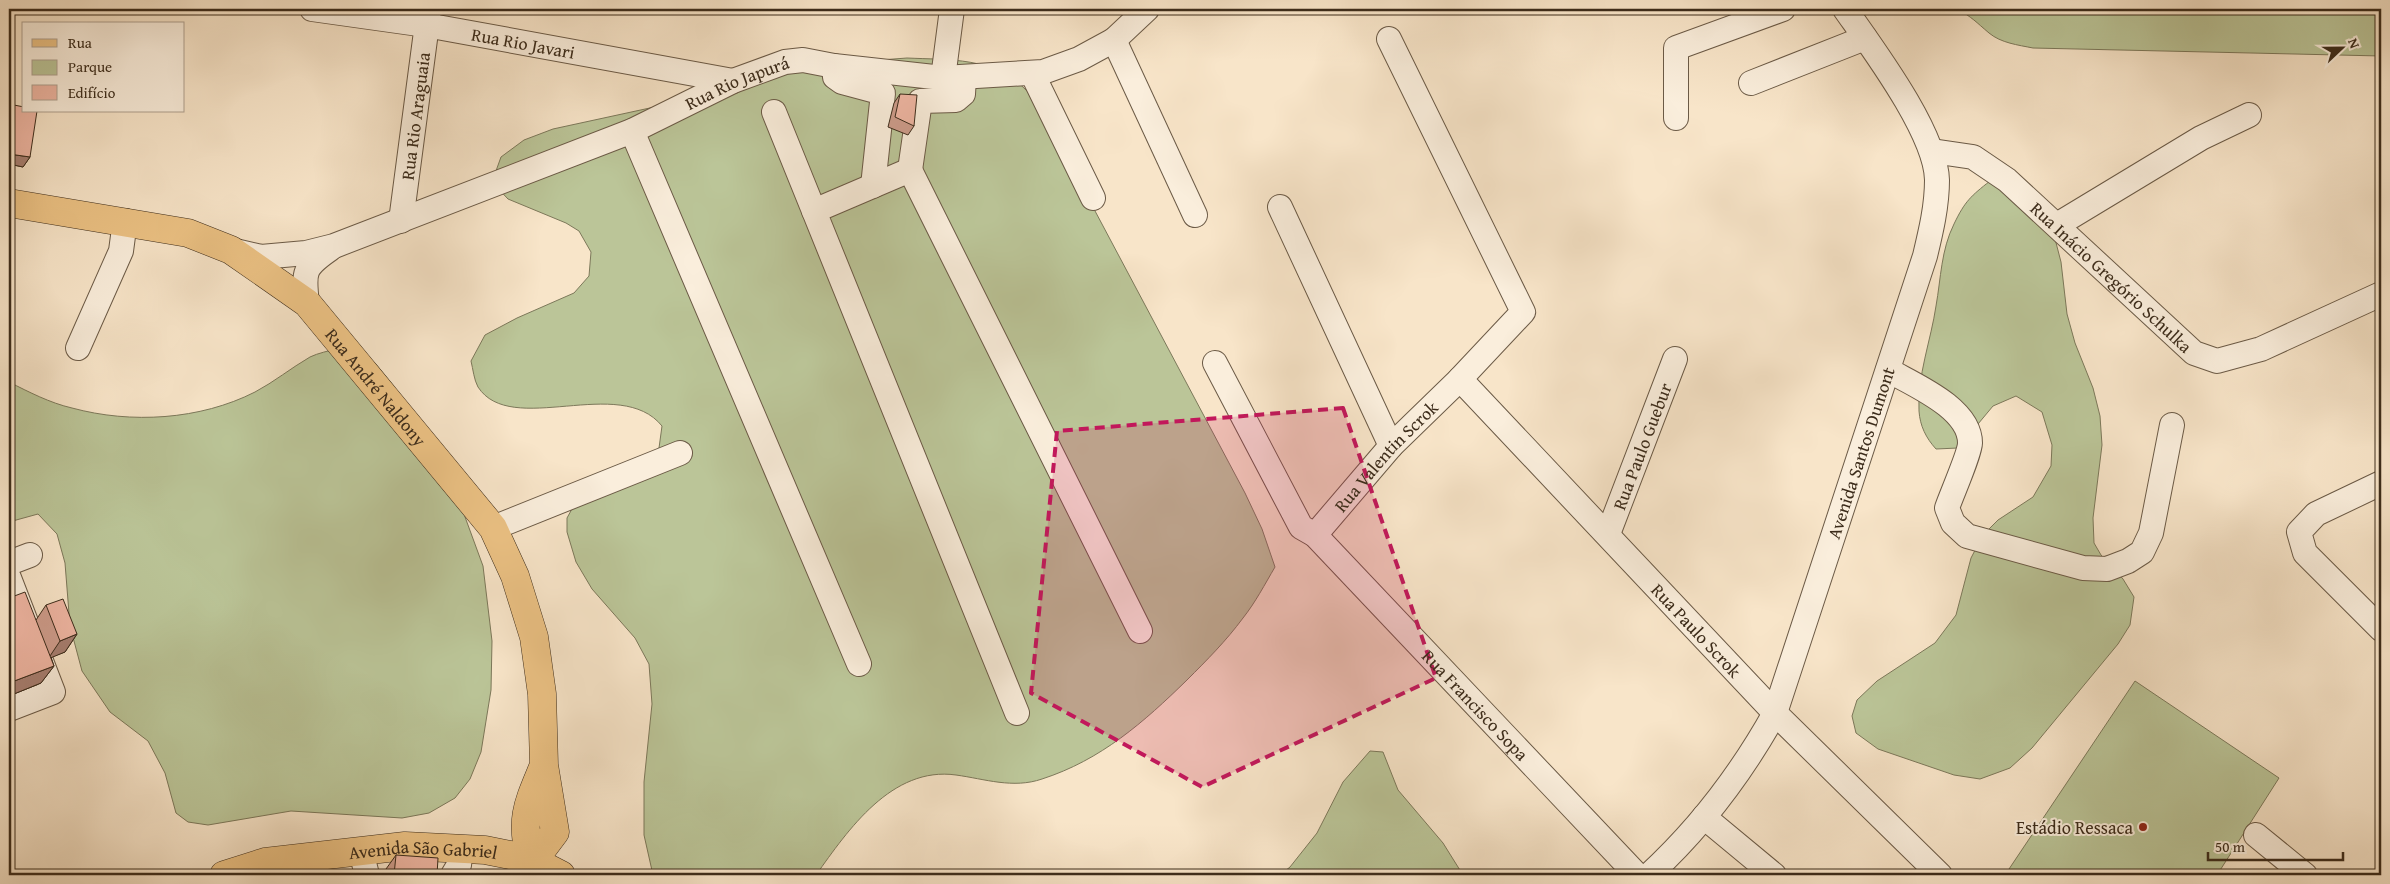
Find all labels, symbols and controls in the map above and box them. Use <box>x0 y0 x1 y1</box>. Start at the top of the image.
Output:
street label: Rua Rio Javari <box>469 20 577 65</box>
legend <box>22 22 185 112</box>
north arrow <box>2318 22 2368 72</box>
text: Rua <box>68 32 92 53</box>
text: N <box>2343 35 2365 52</box>
street label: Rua Rio Japurá <box>680 48 793 116</box>
street label: Rua Rio Araguaia <box>393 50 437 181</box>
text: Parque <box>68 56 112 77</box>
text: Edifício <box>68 82 116 103</box>
street label: Rua Inácio Gregório Schulka <box>2025 195 2199 359</box>
street label: Rua André Naldony <box>319 322 433 452</box>
street label: Avenida Santos Dumont <box>1820 363 1901 542</box>
street label: Rua Paulo Guebur <box>1605 378 1678 514</box>
street label: Rua Valentin Scrok <box>1327 394 1444 518</box>
street label: Rua Paulo Scrok <box>1645 577 1749 684</box>
street label: Rua Francisco Sopa <box>1416 643 1536 767</box>
place label: Estádio Ressaca <box>2016 814 2133 841</box>
marker: Estádio Ressaca <box>2137 821 2149 833</box>
scale bar <box>2208 829 2342 861</box>
street label: Avenida São Gabriel <box>347 832 500 866</box>
text: 50 m <box>2215 836 2246 857</box>

